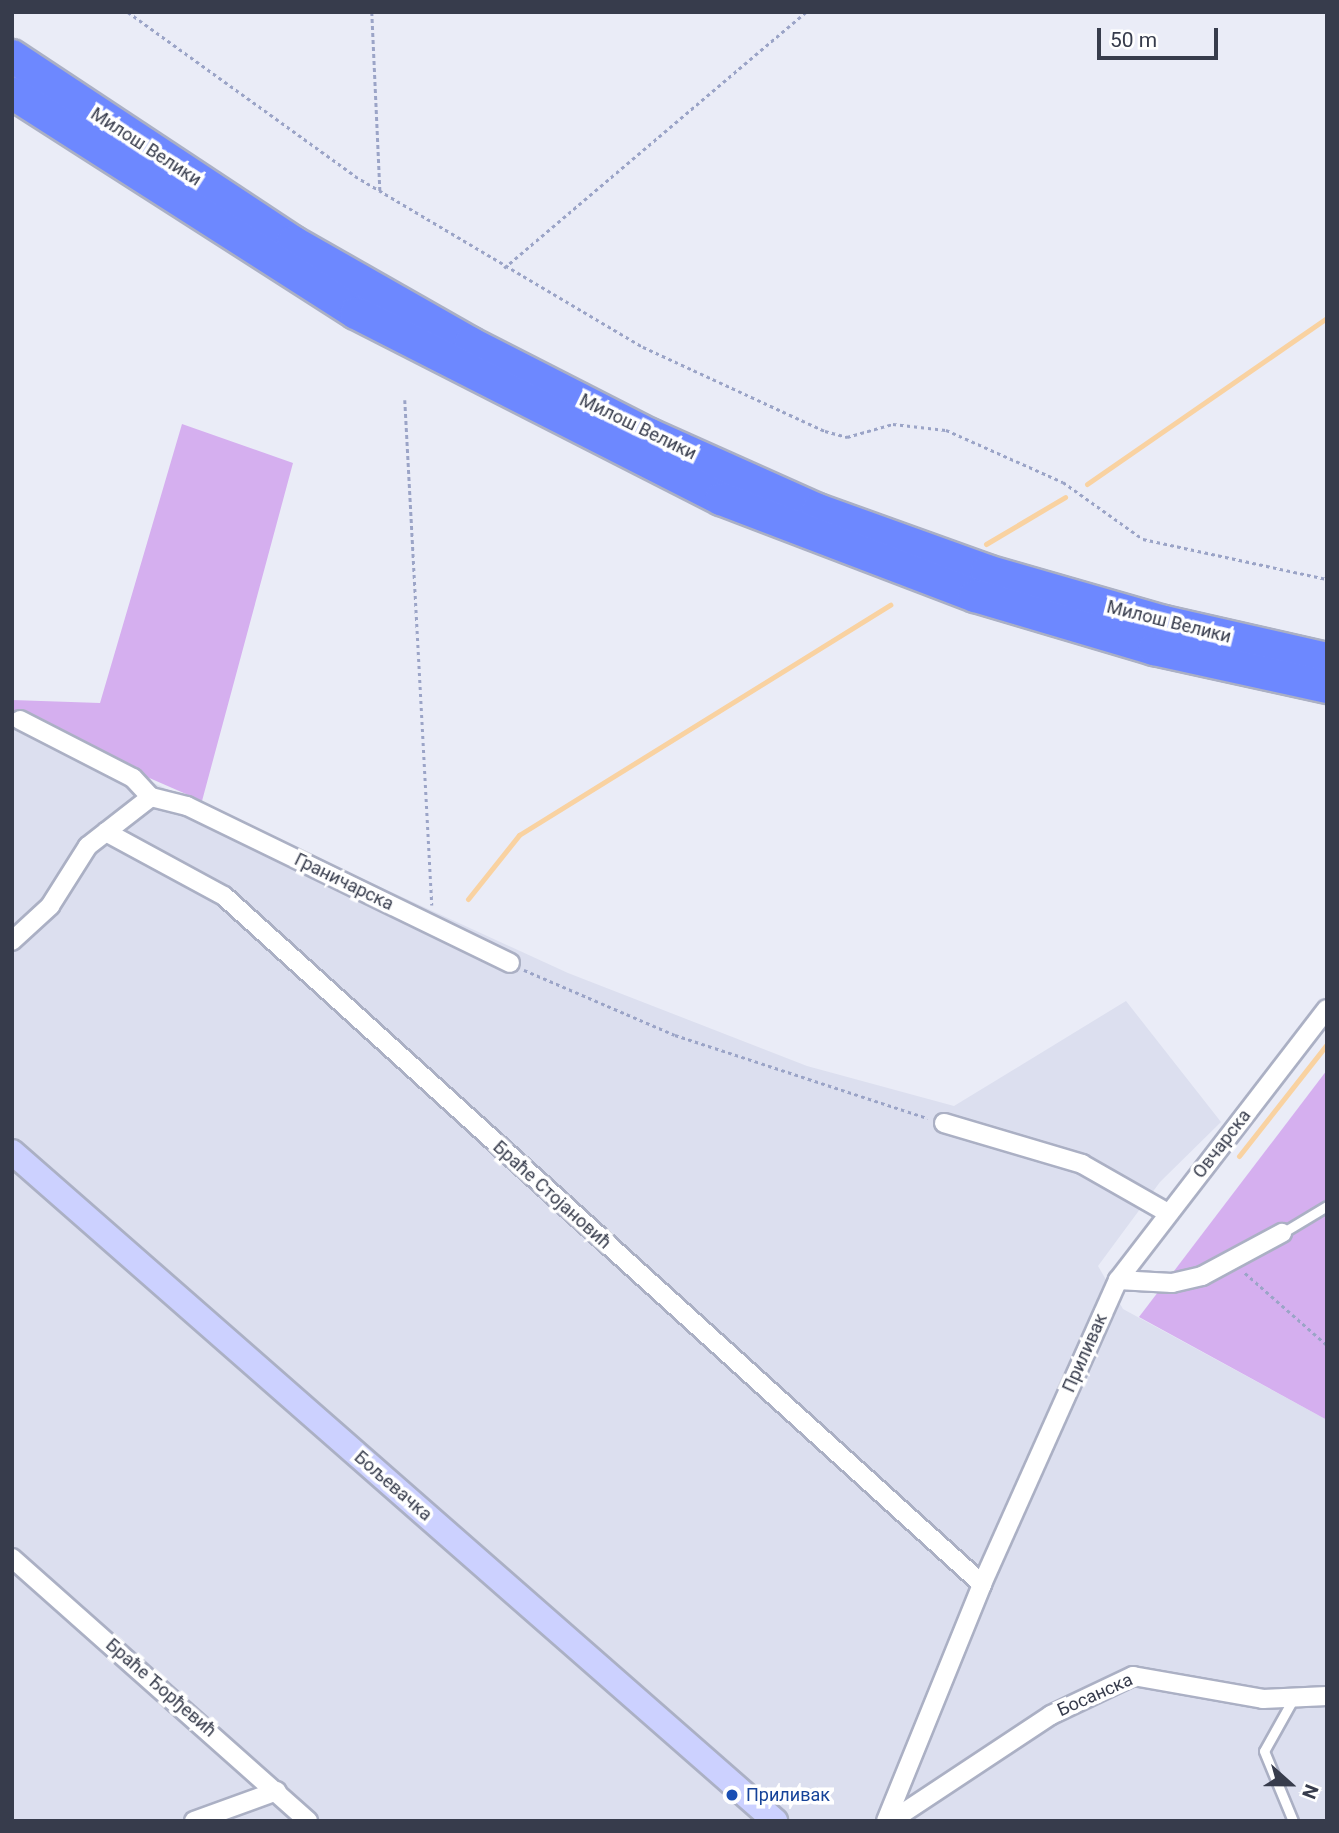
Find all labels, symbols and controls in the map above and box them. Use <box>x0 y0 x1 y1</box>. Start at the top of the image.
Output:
scale bar <box>1101 14 1222 58</box>
text: 50 m <box>1110 28 1157 52</box>
street label: Милош Велики <box>87 103 205 191</box>
street label: Милош Велики <box>576 389 700 465</box>
street label: Милош Велики <box>1105 596 1233 648</box>
street label: Граничарска <box>291 849 397 915</box>
street label: Овчарска <box>1188 1105 1256 1183</box>
street label: Браће Стојановић <box>489 1136 615 1254</box>
street label: Приливак <box>1058 1310 1112 1396</box>
street label: Бољевачка <box>350 1446 436 1526</box>
street label: Браће Ђорђевић <box>101 1634 221 1742</box>
street label: Босанска <box>1054 1669 1136 1721</box>
north arrow <box>1255 1749 1325 1819</box>
text: N <box>1297 1781 1323 1802</box>
place label: Приливак <box>746 1784 830 1806</box>
marker: Приливак <box>724 1787 740 1803</box>

